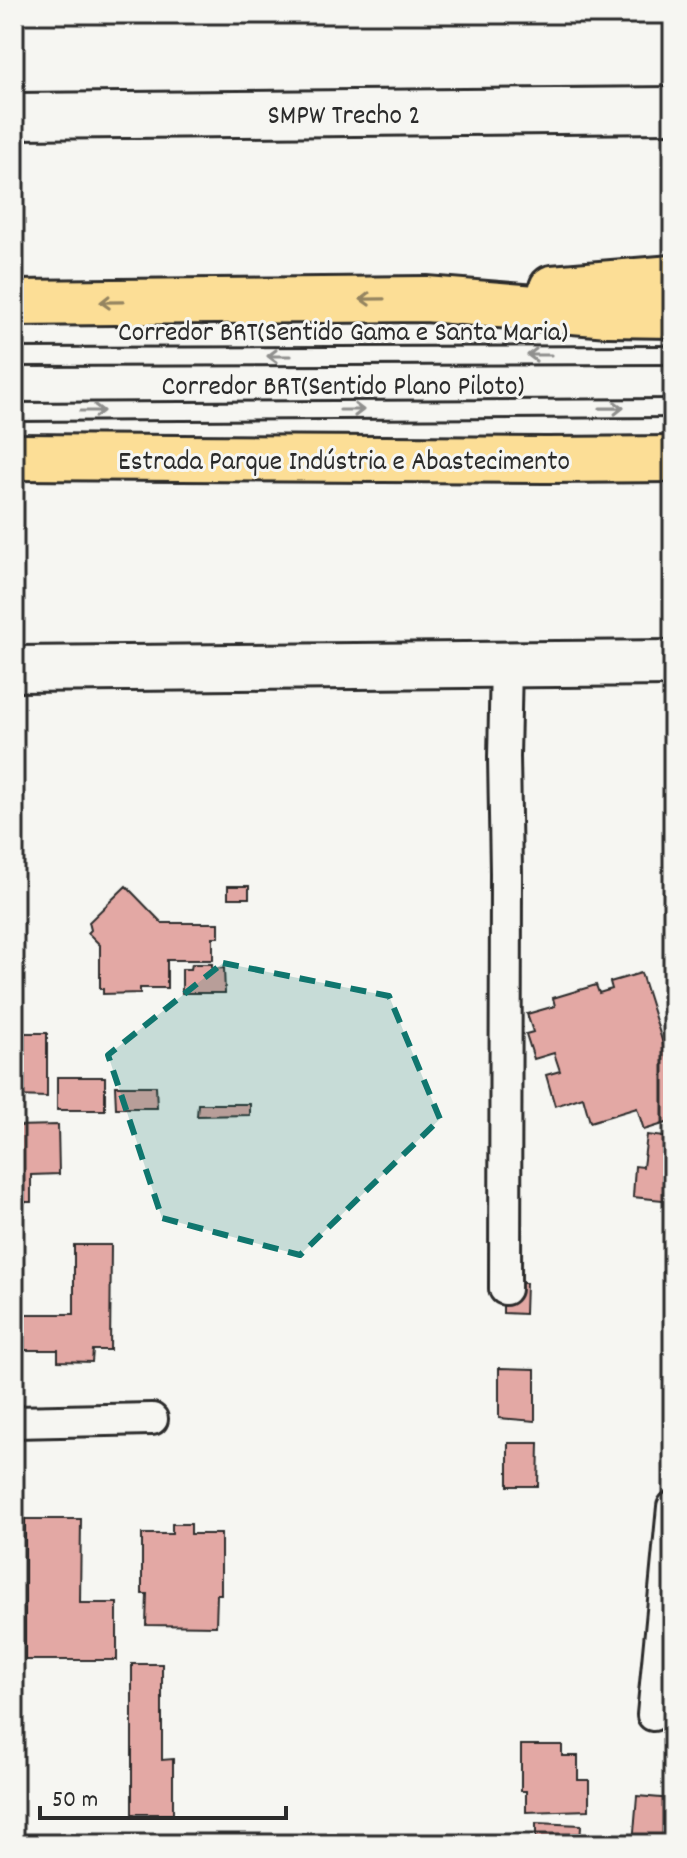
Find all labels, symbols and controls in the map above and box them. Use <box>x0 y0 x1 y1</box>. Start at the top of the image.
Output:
street label: SMPW Trecho 2 <box>267 98 421 138</box>
one-way arrow <box>359 292 386 307</box>
one-way arrow <box>99 294 126 310</box>
street label: Corredor BRT(Sentido Gama e Santa Maria) <box>118 315 568 355</box>
one-way arrow <box>526 347 553 363</box>
one-way arrow <box>266 348 293 364</box>
street label: Corredor BRT(Sentido Plano Piloto) <box>161 369 525 409</box>
one-way arrow <box>598 400 625 416</box>
one-way arrow <box>338 402 365 418</box>
one-way arrow <box>78 403 105 419</box>
street label: Estrada Parque Indústria e Abastecimento <box>118 444 570 484</box>
scale bar <box>40 1770 286 1820</box>
text: 50 m <box>52 1784 98 1818</box>

